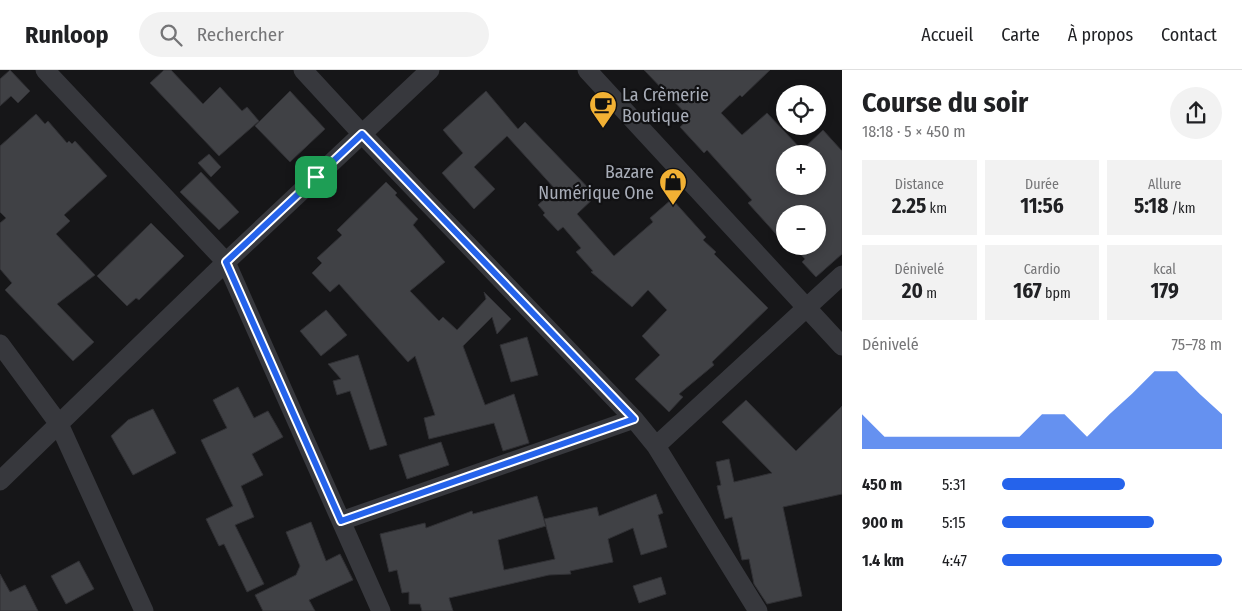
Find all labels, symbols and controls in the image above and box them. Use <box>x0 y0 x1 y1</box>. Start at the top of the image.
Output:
search box <box>139 12 489 57</box>
text: Runloop <box>25 21 109 49</box>
icon: search <box>157 21 185 49</box>
text: Rechercher <box>197 23 284 46</box>
text: Accueil <box>921 24 973 46</box>
text: Carte <box>1001 24 1040 46</box>
text: À propos <box>1068 24 1133 46</box>
text: Contact <box>1161 24 1217 46</box>
place label: La Crèmerie Boutique <box>622 84 709 127</box>
map controls <box>776 85 826 255</box>
button: locate <box>776 85 826 135</box>
text: Course du soir <box>862 86 1028 119</box>
button: share <box>1170 87 1222 139</box>
cafe icon: La Crèmerie Boutique <box>588 90 618 129</box>
text: 18:18 · 5 × 450 m <box>862 122 966 141</box>
button: + <box>776 145 826 195</box>
pin <box>295 156 337 198</box>
place label: Bazare Numérique One <box>538 161 654 204</box>
icon: arrive <box>302 163 330 191</box>
shop icon: Bazare Numérique One <box>658 167 688 206</box>
text: Distance <box>895 176 944 193</box>
text: Durée <box>1025 176 1059 193</box>
text: Allure <box>1148 176 1181 193</box>
text: 2.25 <box>892 193 926 219</box>
text: 11:56 <box>1020 193 1064 219</box>
text: 5:18 <box>1134 193 1168 219</box>
text: km <box>926 200 947 217</box>
text: /km <box>1168 200 1195 217</box>
button: − <box>776 205 826 255</box>
text: Dénivelé <box>895 261 944 278</box>
text: Cardio <box>1024 261 1060 278</box>
text: kcal <box>1153 261 1176 278</box>
text: 20 <box>902 278 923 304</box>
text: 167 <box>1013 278 1042 304</box>
text: 179 <box>1150 278 1179 304</box>
text: m <box>923 285 937 302</box>
text: bpm <box>1042 285 1071 302</box>
text: Dénivelé <box>862 335 919 354</box>
text: 75–78 m <box>1172 335 1222 354</box>
text: 450 m <box>862 475 902 494</box>
text: 5:31 <box>942 475 966 494</box>
text: 900 m <box>862 513 903 532</box>
text: 5:15 <box>942 513 966 532</box>
text: 1.4 km <box>862 551 904 570</box>
text: 4:47 <box>942 551 967 570</box>

